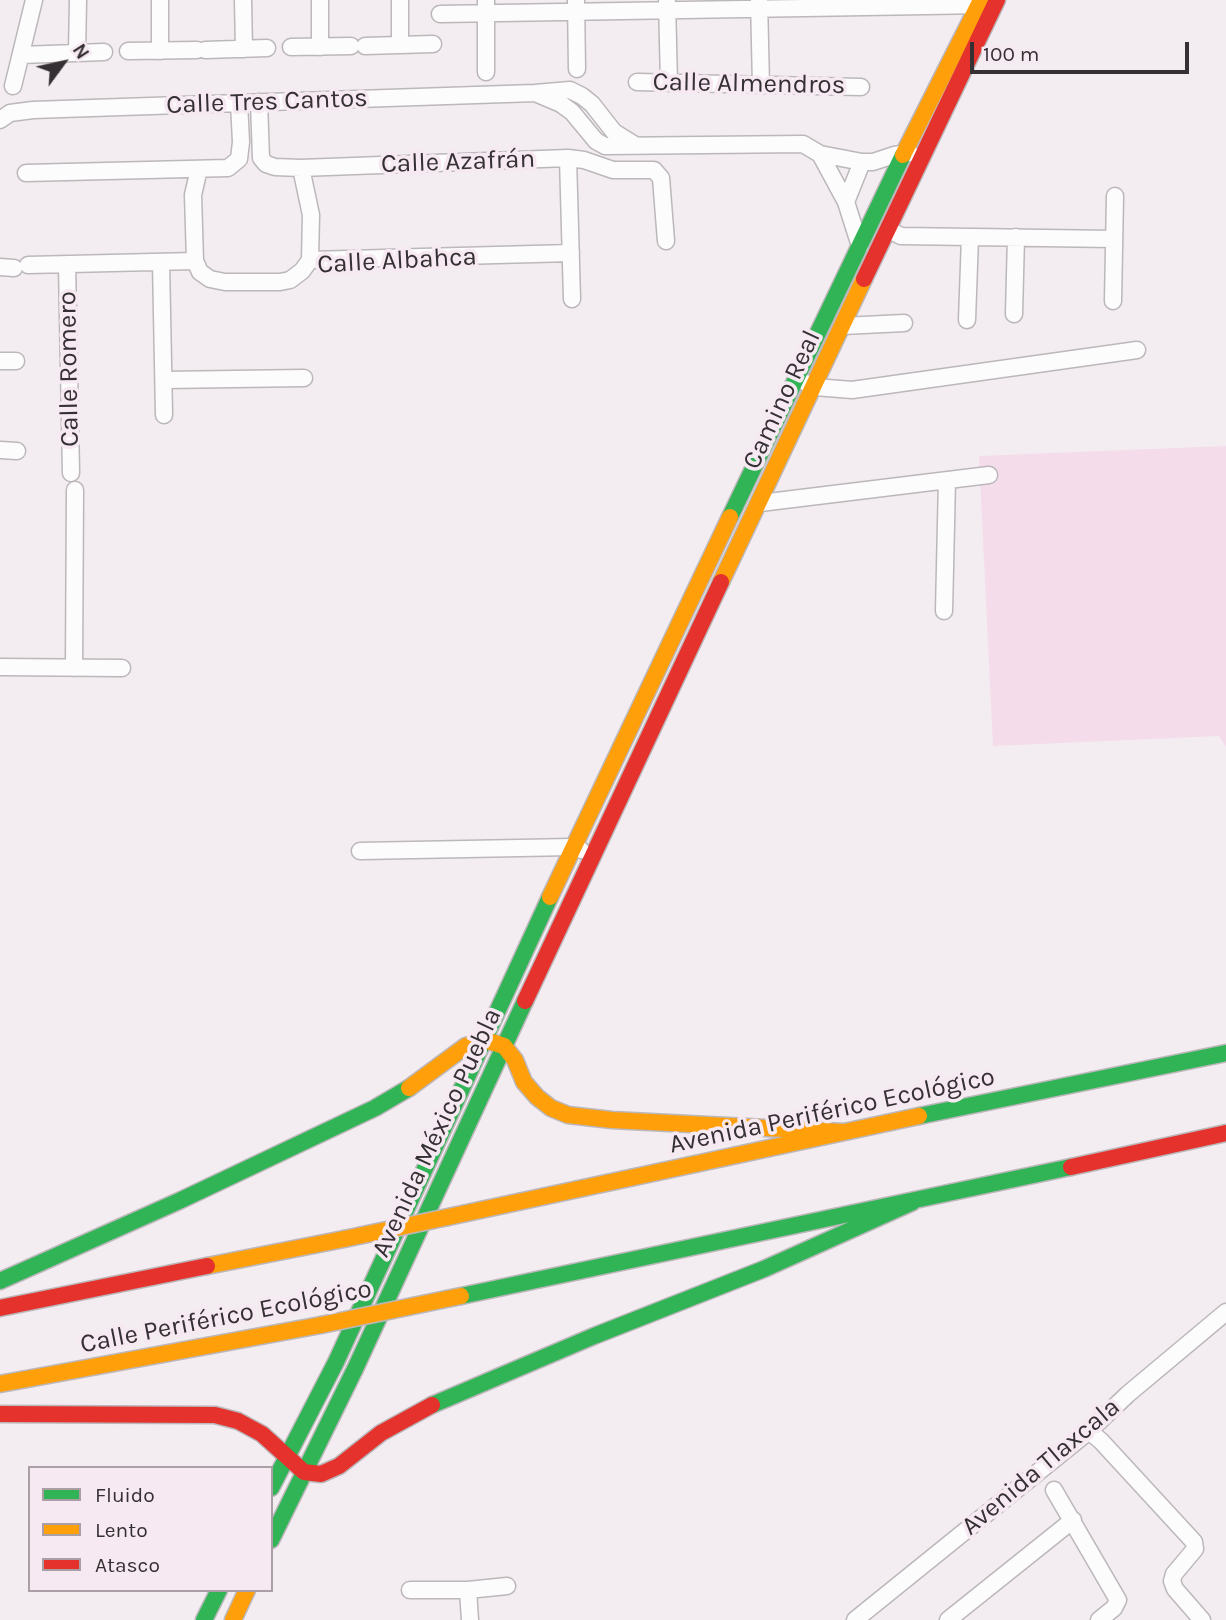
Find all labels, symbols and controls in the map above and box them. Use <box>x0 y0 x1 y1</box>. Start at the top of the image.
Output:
north arrow <box>28 28 98 98</box>
scale bar <box>974 28 1193 72</box>
text: N <box>68 40 94 63</box>
text: 100 m <box>983 42 1040 66</box>
street label: Calle Almendros <box>652 67 846 101</box>
street label: Calle Tres Cantos <box>166 83 368 121</box>
street label: Calle Azafrán <box>380 144 536 180</box>
street label: Calle Albahca <box>316 241 478 281</box>
street label: Calle Romero <box>52 291 86 447</box>
street label: Camino Real <box>736 326 828 474</box>
street label: Avenida México Puebla <box>366 1004 508 1262</box>
street label: Avenida Periférico Ecológico <box>666 1061 998 1161</box>
street label: Calle Periférico Ecológico <box>78 1273 374 1361</box>
street label: Avenida Tlaxcala <box>955 1392 1127 1542</box>
legend <box>28 1466 273 1592</box>
text: Fluido <box>95 1483 155 1507</box>
text: Lento <box>95 1518 148 1542</box>
text: Atasco <box>95 1553 160 1577</box>

